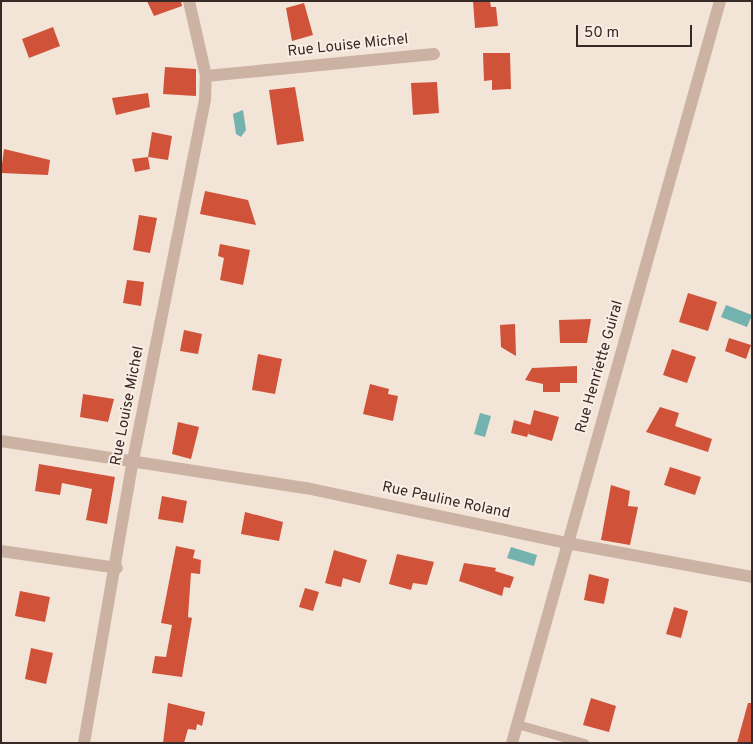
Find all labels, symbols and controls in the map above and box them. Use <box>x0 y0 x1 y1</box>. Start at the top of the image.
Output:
scale bar <box>578 15 694 47</box>
text: 50 m <box>584 24 619 43</box>
street label: Rue Louise Michel <box>287 31 409 61</box>
street label: Rue Henriette Guiral <box>572 299 628 435</box>
street label: Rue Louise Michel <box>108 345 148 467</box>
street label: Rue Pauline Roland <box>380 479 512 523</box>

